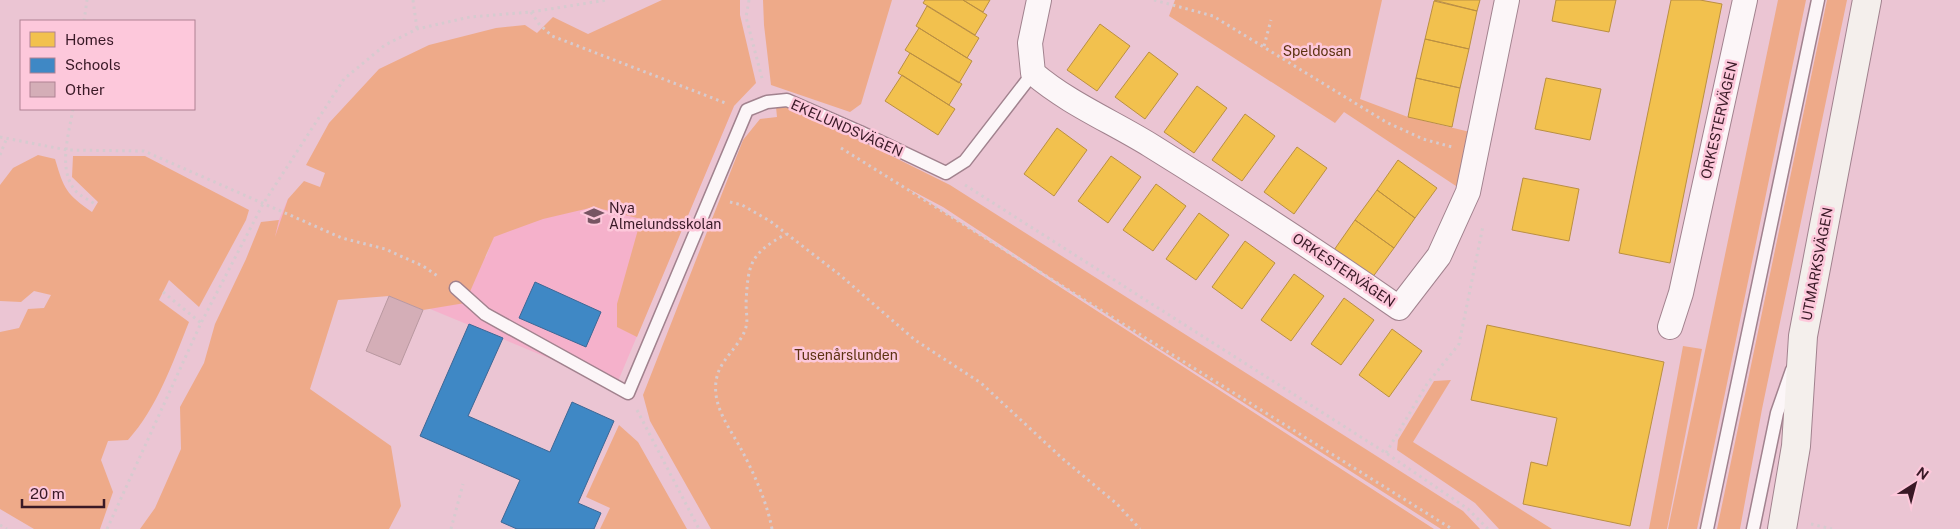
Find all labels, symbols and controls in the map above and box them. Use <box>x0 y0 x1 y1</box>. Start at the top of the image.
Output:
legend <box>20 20 195 110</box>
text: Homes <box>65 31 114 48</box>
park label: Speldosan <box>1283 43 1351 59</box>
text: Schools <box>65 56 121 73</box>
street label: ORKESTERVÄGEN <box>1696 59 1740 180</box>
text: Other <box>65 81 105 98</box>
street label: EKELUNDSVÄGEN <box>789 94 906 160</box>
place label: Nya Almelundsskolan <box>609 200 721 232</box>
school or university icon: Nya Almelundsskolan <box>583 205 605 227</box>
street label: UTMARKSVÄGEN <box>1796 206 1836 322</box>
street label: ORKESTERVÄGEN <box>1290 228 1399 310</box>
park label: Tusenårslunden <box>794 347 898 363</box>
north arrow <box>1890 459 1940 509</box>
text: N <box>1914 464 1932 483</box>
scale bar <box>22 476 105 508</box>
text: 20 m <box>30 485 65 502</box>

